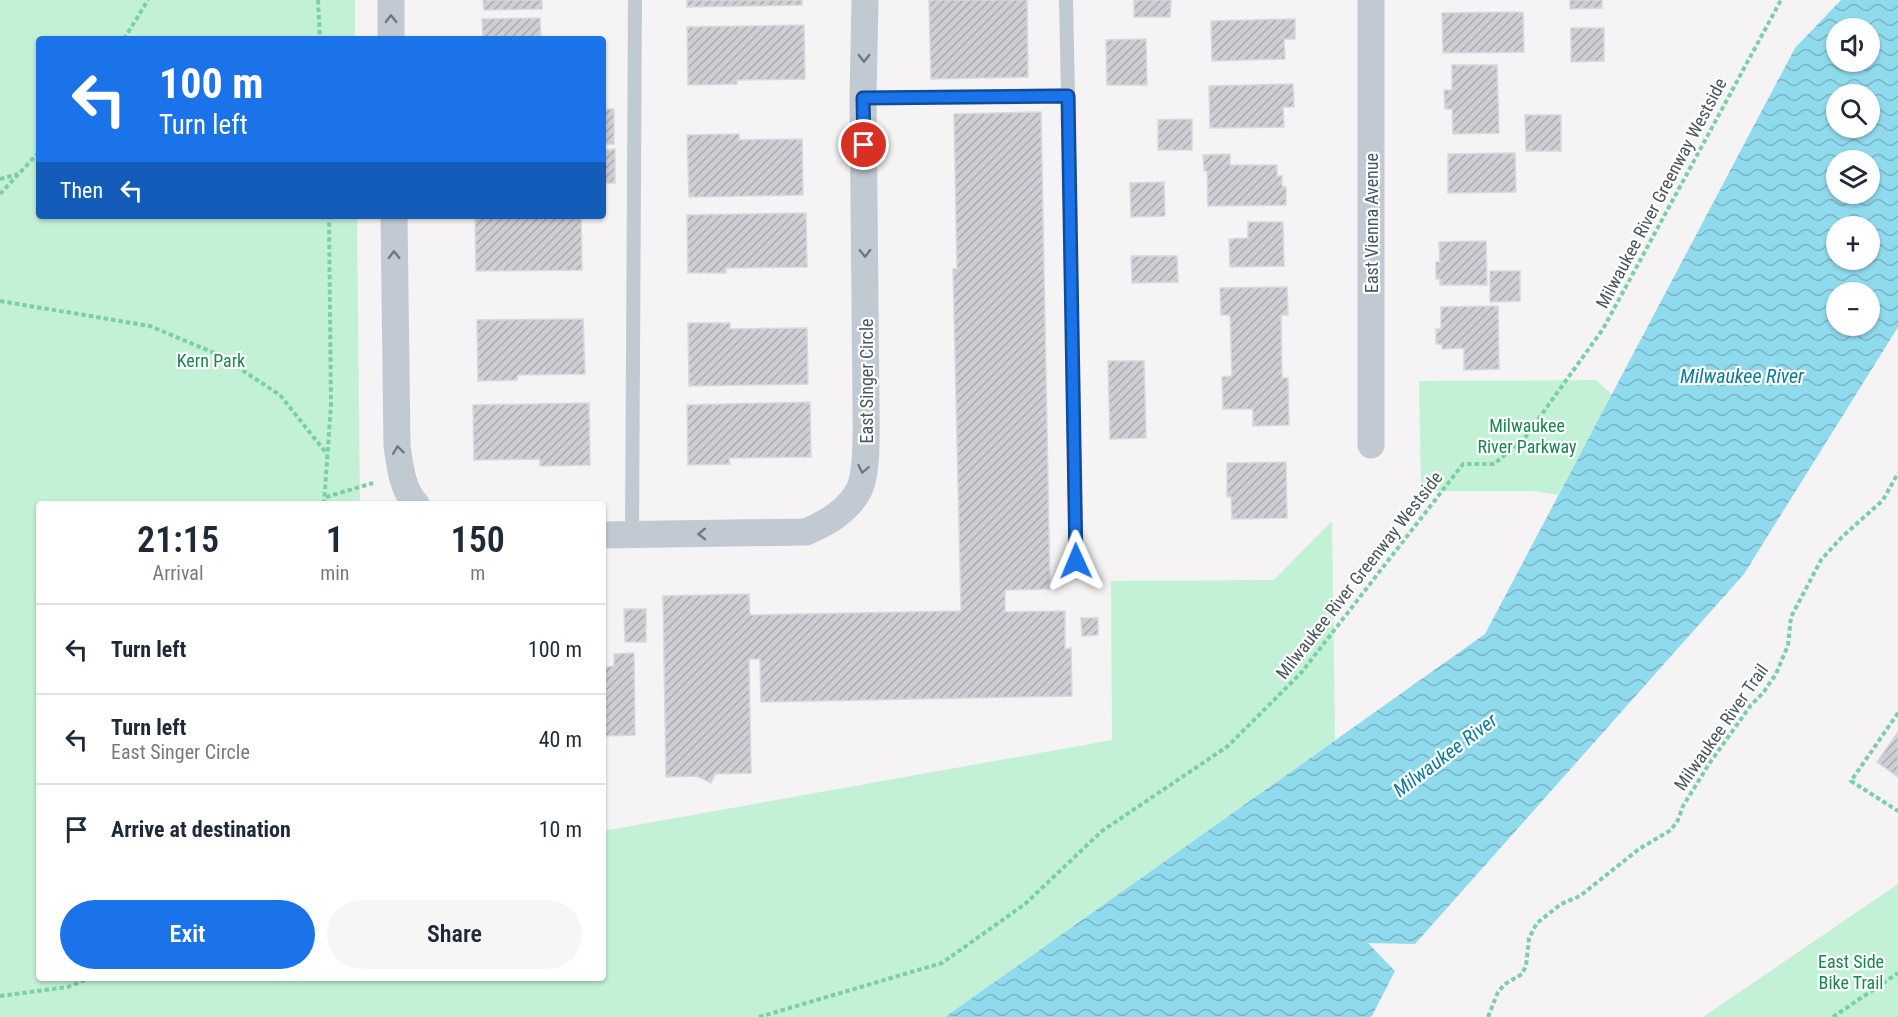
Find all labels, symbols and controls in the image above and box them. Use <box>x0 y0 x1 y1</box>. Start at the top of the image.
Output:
one-way arrow <box>385 15 397 24</box>
map controls <box>1826 18 1880 336</box>
button: sound <box>1826 18 1880 72</box>
one-way arrow <box>858 54 870 63</box>
text: 100 m <box>159 59 264 108</box>
icon: left <box>60 60 138 138</box>
street label: Milwaukee River Greenway Westside <box>1591 74 1731 312</box>
button: search <box>1826 84 1880 138</box>
text: Turn left <box>159 109 248 141</box>
pin <box>838 119 889 170</box>
icon: arrive <box>847 128 880 161</box>
button: layers <box>1826 150 1880 204</box>
street label: East Vienna Avenue <box>1361 153 1382 293</box>
icon: left <box>115 174 148 207</box>
text: Then <box>60 178 103 203</box>
button: + <box>1826 216 1880 270</box>
one-way arrow <box>859 249 871 258</box>
one-way arrow <box>388 250 400 259</box>
button: − <box>1826 282 1880 336</box>
street label: East Singer Circle <box>856 319 877 443</box>
park label: Kern Park <box>177 350 245 371</box>
water label: Milwaukee River <box>1680 364 1805 388</box>
park label: Milwaukee River Parkway <box>1477 415 1577 457</box>
one-way arrow <box>392 445 405 454</box>
one-way arrow <box>857 464 870 474</box>
street label: Milwaukee River Greenway Westside <box>1271 467 1447 683</box>
text: 21:15 <box>137 519 219 561</box>
text: 1 <box>326 519 344 561</box>
text: 150 <box>451 519 505 561</box>
one-way arrow <box>697 528 706 540</box>
position arrow <box>1044 529 1108 593</box>
text: Arrival <box>153 561 204 585</box>
text: min <box>320 561 349 585</box>
text: m <box>470 561 485 585</box>
icon: left <box>60 633 93 666</box>
text: Turn left <box>111 637 186 662</box>
text: 100 m <box>528 637 582 662</box>
street label: Milwaukee River Trail <box>1670 660 1772 794</box>
water label: Milwaukee River <box>1388 707 1503 802</box>
text: Turn left <box>111 715 186 740</box>
icon: left <box>60 723 93 756</box>
text: 40 m <box>539 727 582 752</box>
text: East Singer Circle <box>111 740 250 764</box>
icon: arrive <box>60 813 93 846</box>
text: Arrive at destination <box>111 817 291 842</box>
text: 10 m <box>539 817 582 842</box>
button: Exit <box>60 900 315 969</box>
button: Share <box>327 900 582 969</box>
park label: East Side Bike Trail <box>1818 951 1884 993</box>

